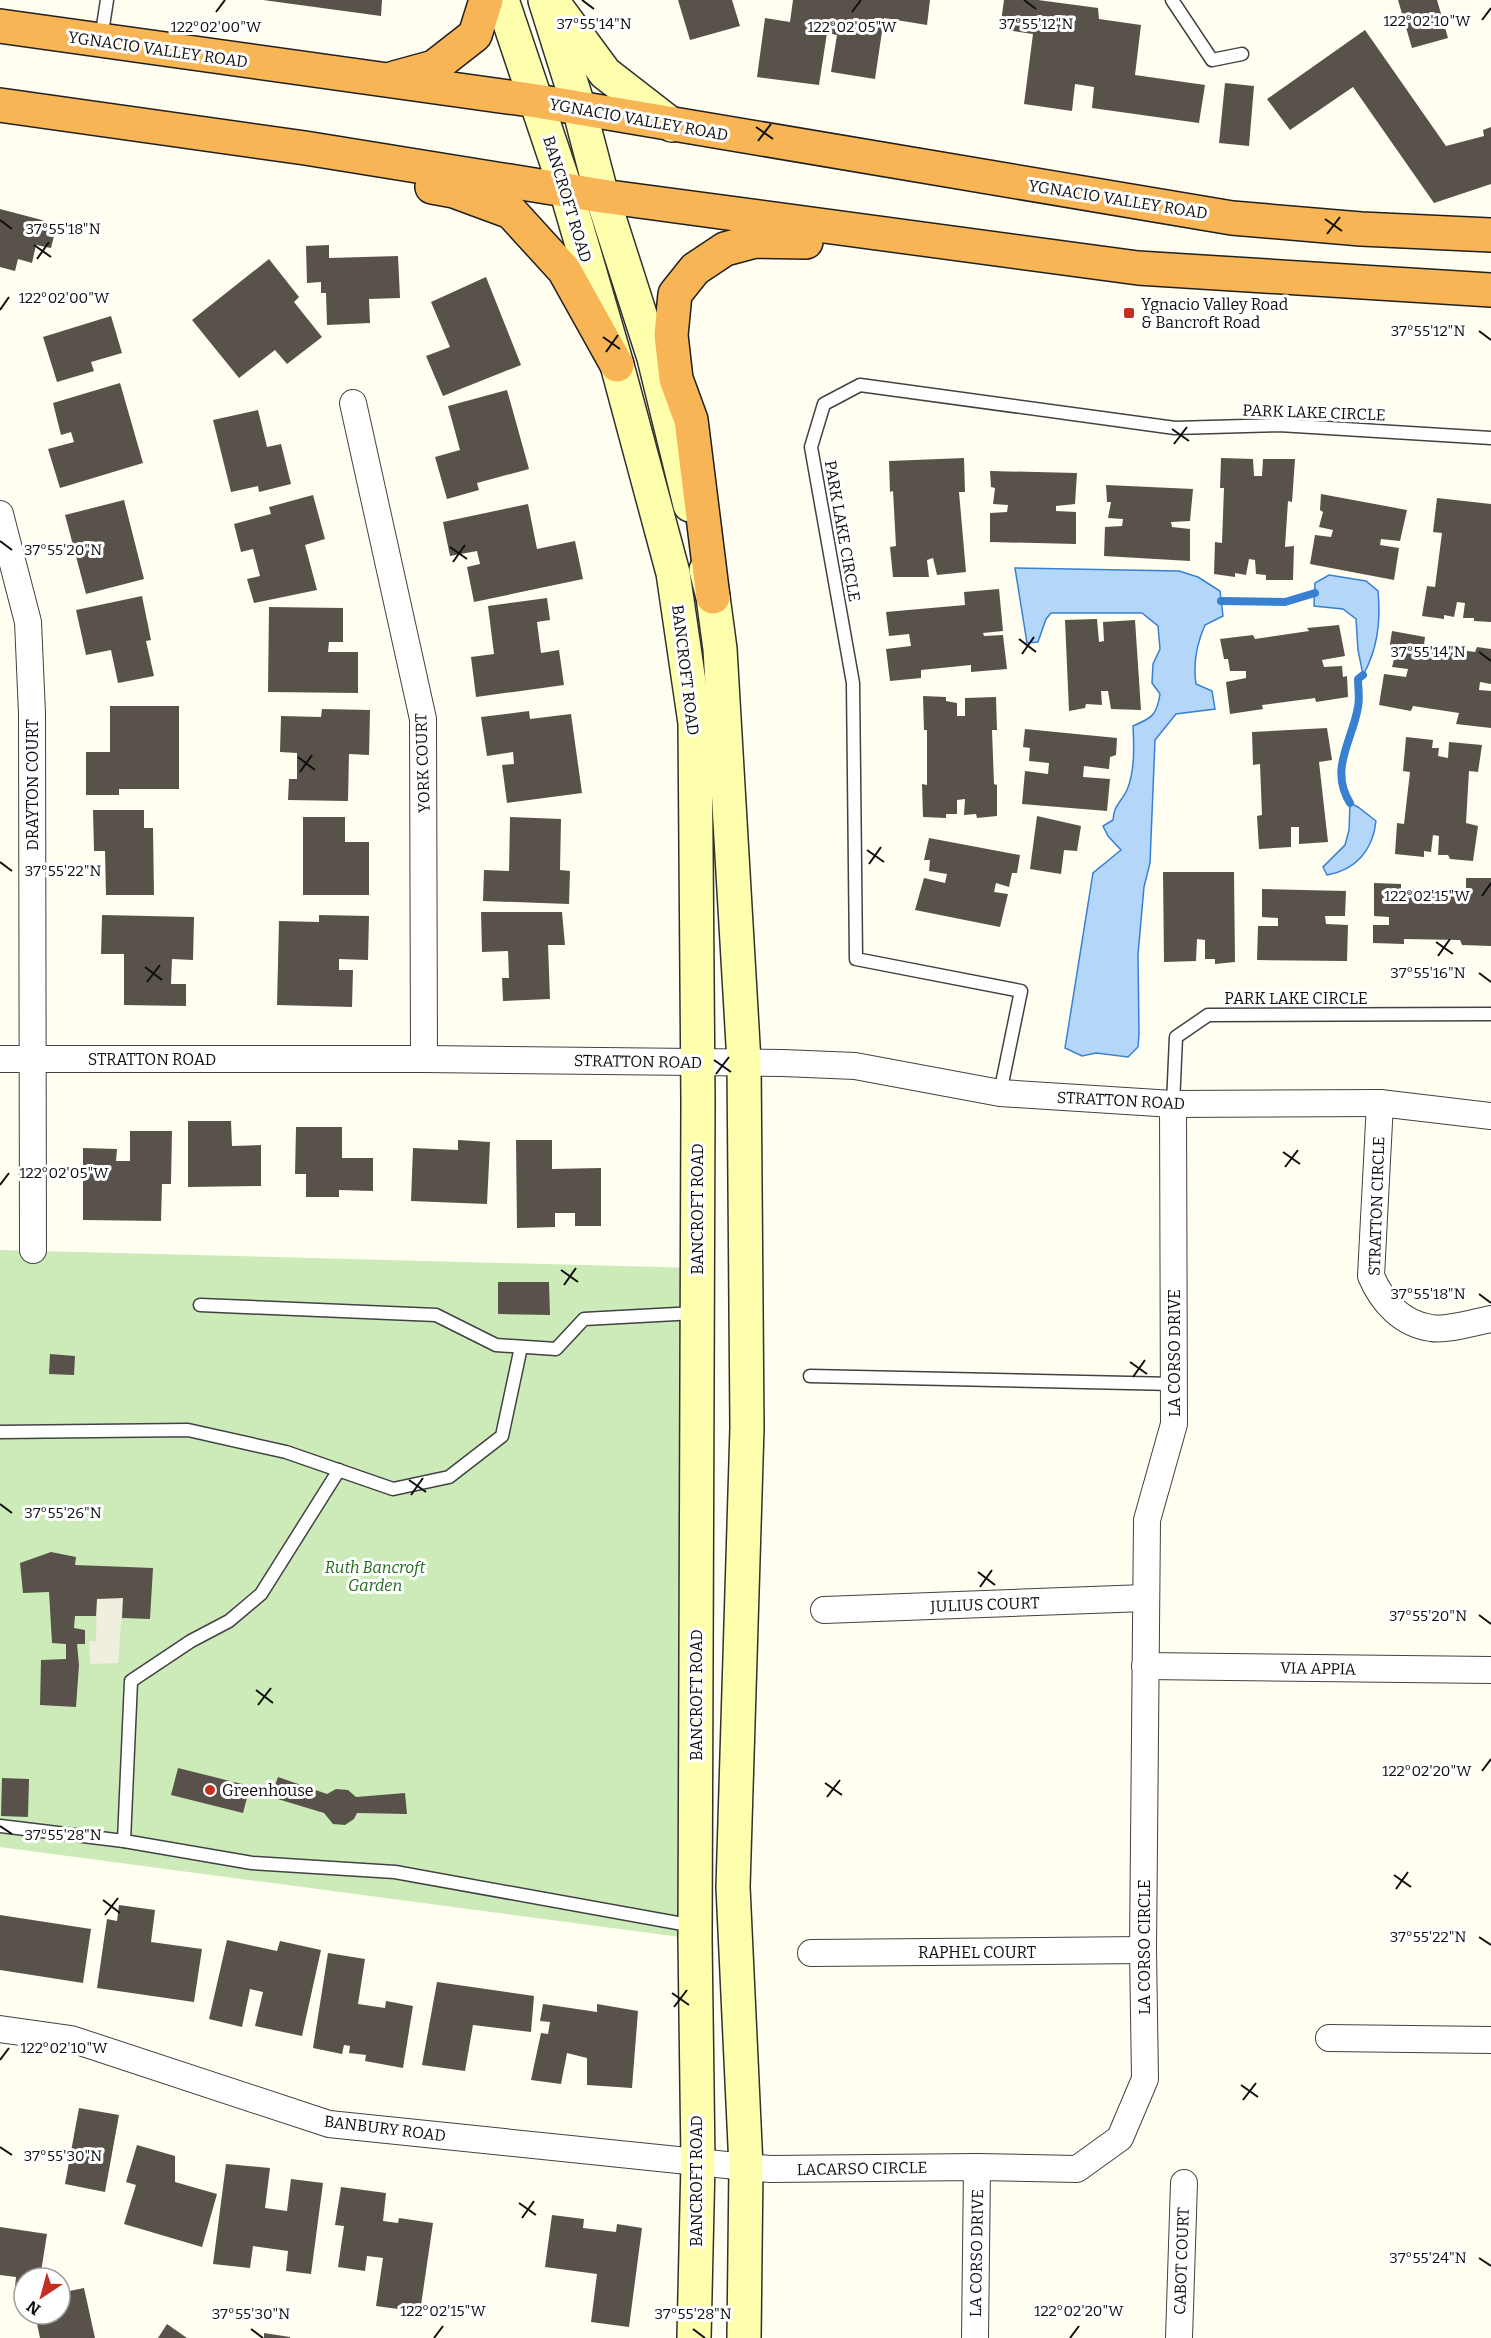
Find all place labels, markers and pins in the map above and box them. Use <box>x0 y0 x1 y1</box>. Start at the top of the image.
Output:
place label: Ygnacio Valley Road & Bancroft Road <box>1141 295 1289 332</box>
marker: Ygnacio Valley Road & Bancroft Road <box>1122 306 1136 320</box>
place label: Greenhouse <box>222 1781 314 1800</box>
marker: Greenhouse <box>203 1783 217 1797</box>

